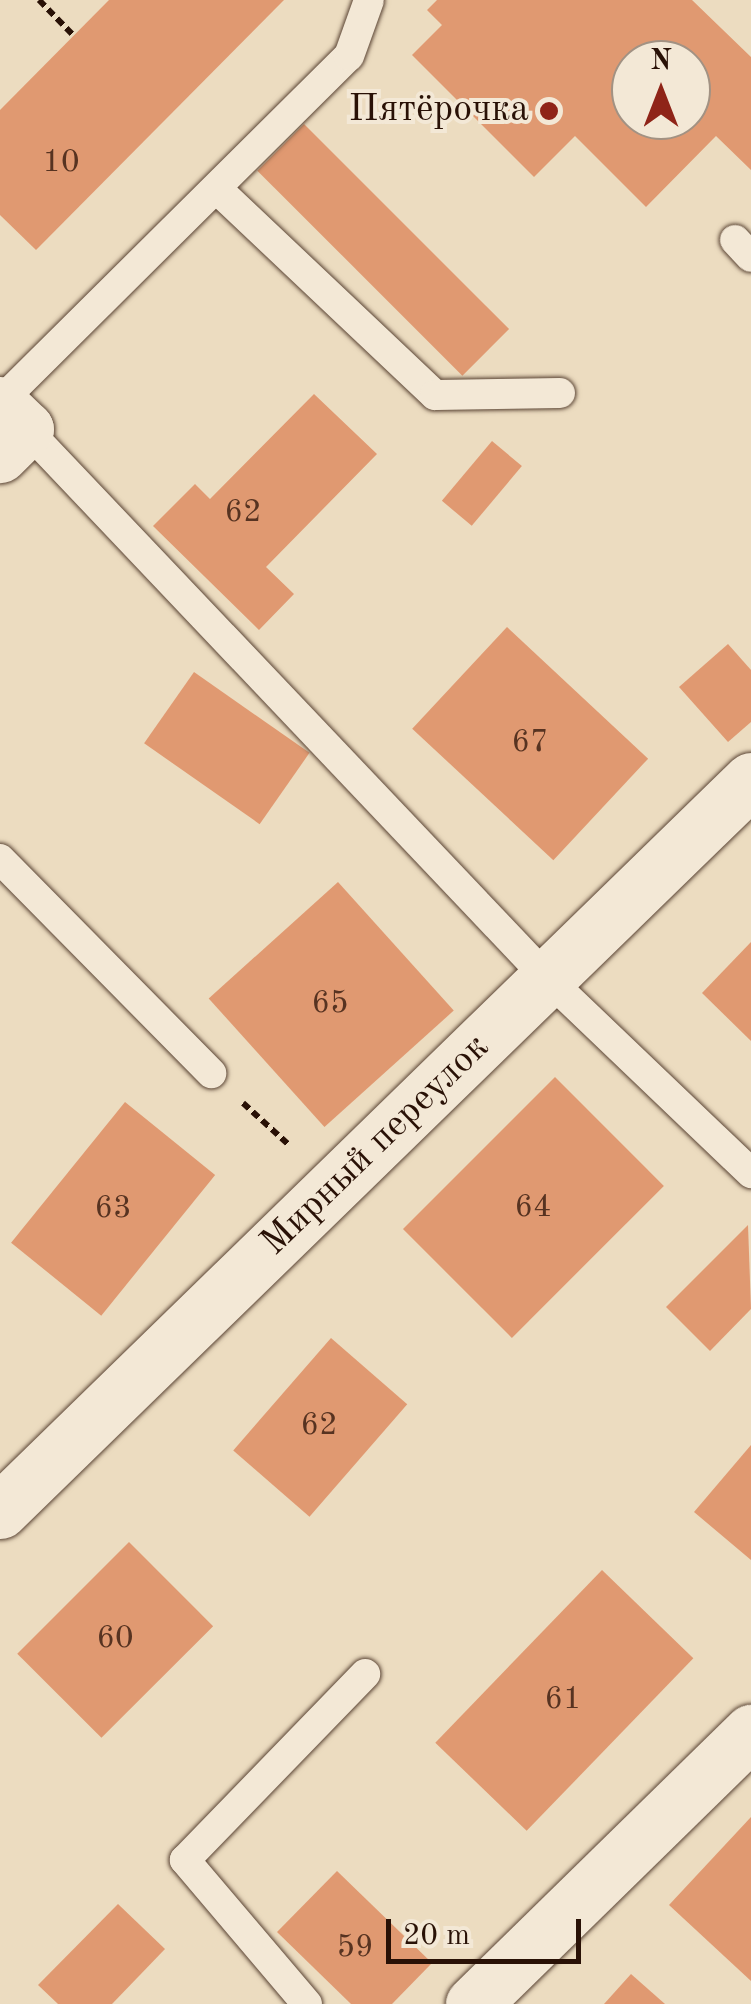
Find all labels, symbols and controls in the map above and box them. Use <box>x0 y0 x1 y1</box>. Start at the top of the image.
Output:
north arrow <box>611 40 711 140</box>
text: N <box>650 48 672 76</box>
place label: Пятёрочка <box>349 88 529 134</box>
marker: Пятёрочка <box>538 100 560 122</box>
house number: 10 <box>42 144 80 182</box>
house number: 62 <box>224 494 262 532</box>
house number: 67 <box>511 724 549 762</box>
house number: 65 <box>311 985 349 1023</box>
street label: Мирный переулок <box>252 1026 500 1266</box>
house number: 64 <box>514 1189 552 1227</box>
house number: 63 <box>94 1190 132 1228</box>
house number: 62 <box>300 1407 338 1445</box>
house number: 60 <box>96 1620 134 1658</box>
house number: 61 <box>544 1681 582 1719</box>
scale bar <box>391 1899 586 1961</box>
text: 20 m <box>403 1921 470 1951</box>
house number: 59 <box>336 1929 374 1967</box>

